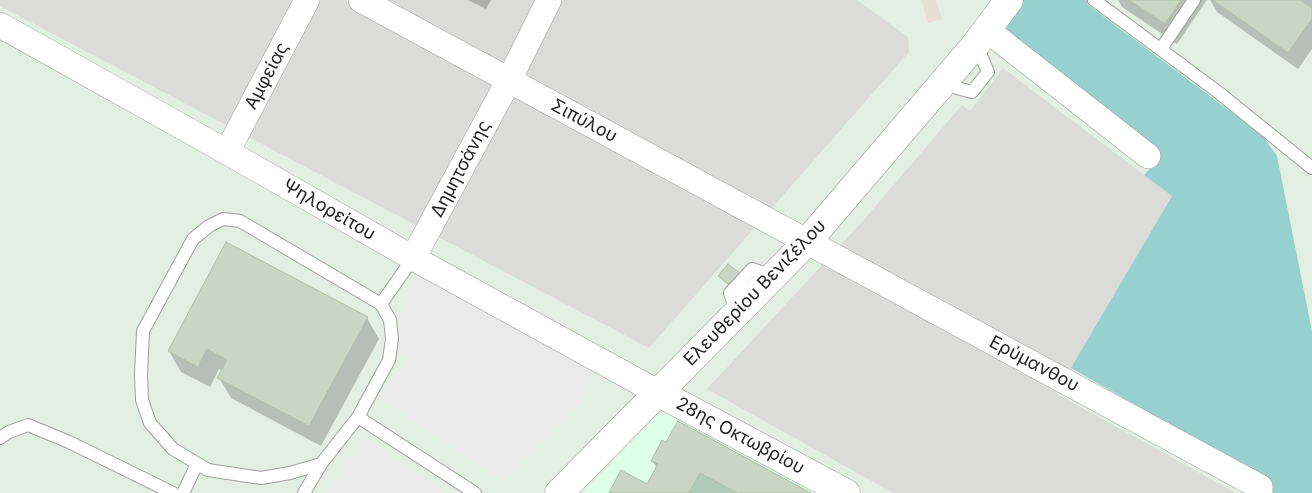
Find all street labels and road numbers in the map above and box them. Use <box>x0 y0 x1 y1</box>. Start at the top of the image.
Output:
street label: Αμφείας <box>240 39 294 113</box>
street label: Σιπύλου <box>547 95 621 147</box>
street label: Δημητσάνης <box>426 117 496 221</box>
street label: Ψηλορείτου <box>279 175 379 245</box>
street label: Ελευθερίου Βενιζέλου <box>680 215 830 371</box>
street label: Ερύμανθου <box>986 331 1082 397</box>
street label: 28ης Οκτωβρίου <box>672 393 808 479</box>

